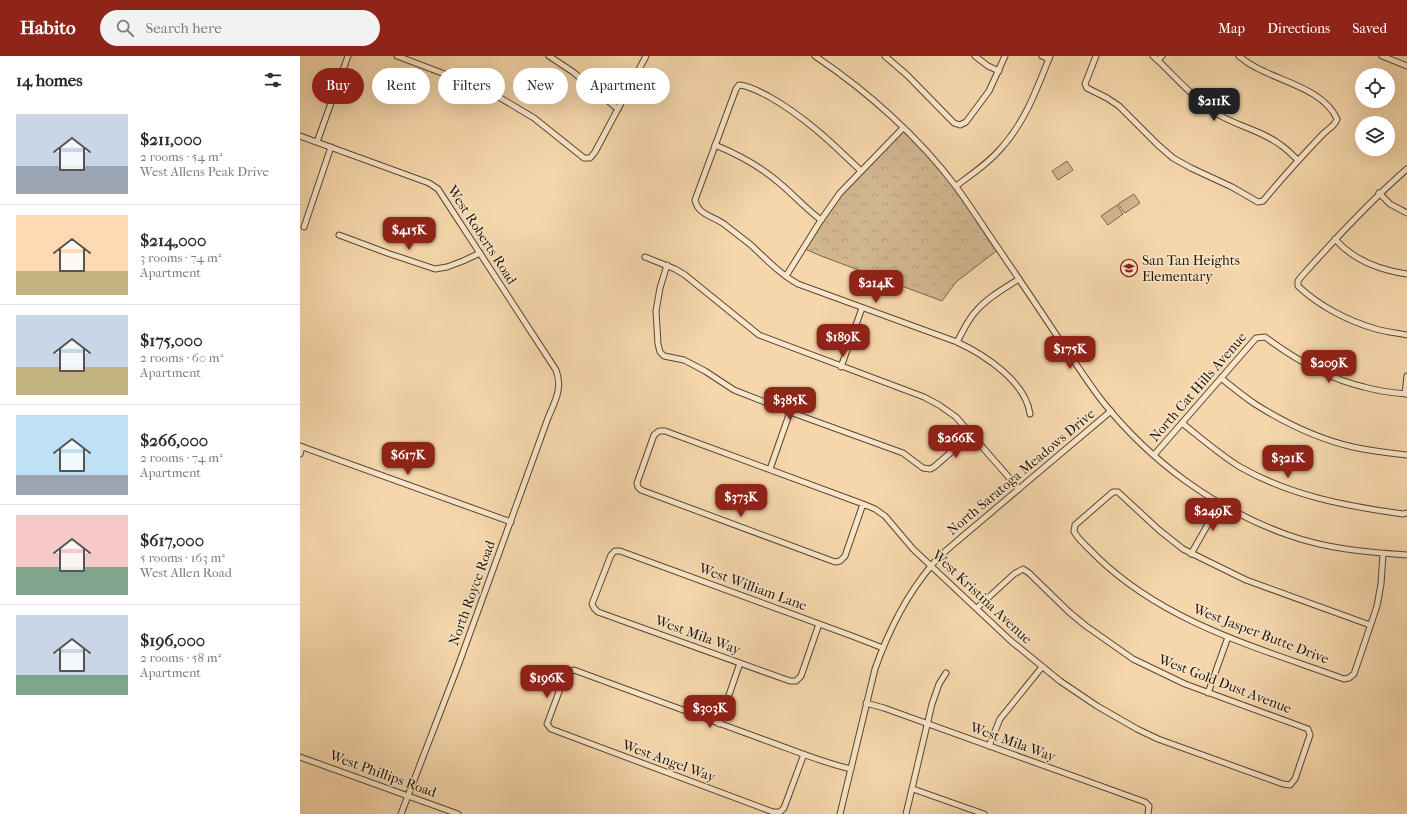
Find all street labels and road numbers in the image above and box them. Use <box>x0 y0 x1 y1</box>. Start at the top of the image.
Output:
street label: West Roberts Road <box>443 181 521 288</box>
street label: North Cat Hills Avenue <box>1146 329 1250 445</box>
street label: North Saratoga Meadows Drive <box>944 405 1098 539</box>
street label: North Royce Road <box>445 538 499 648</box>
street label: West Kristina Avenue <box>928 546 1035 648</box>
street label: West William Lane <box>696 559 809 614</box>
street label: West Jasper Butte Drive <box>1190 600 1331 668</box>
street label: West Mila Way <box>652 611 744 659</box>
street label: West Gold Dust Avenue <box>1155 650 1294 717</box>
street label: West Mila Way <box>967 718 1059 766</box>
street label: West Angel Way <box>619 736 718 786</box>
street label: West Phillips Road <box>326 746 439 801</box>

